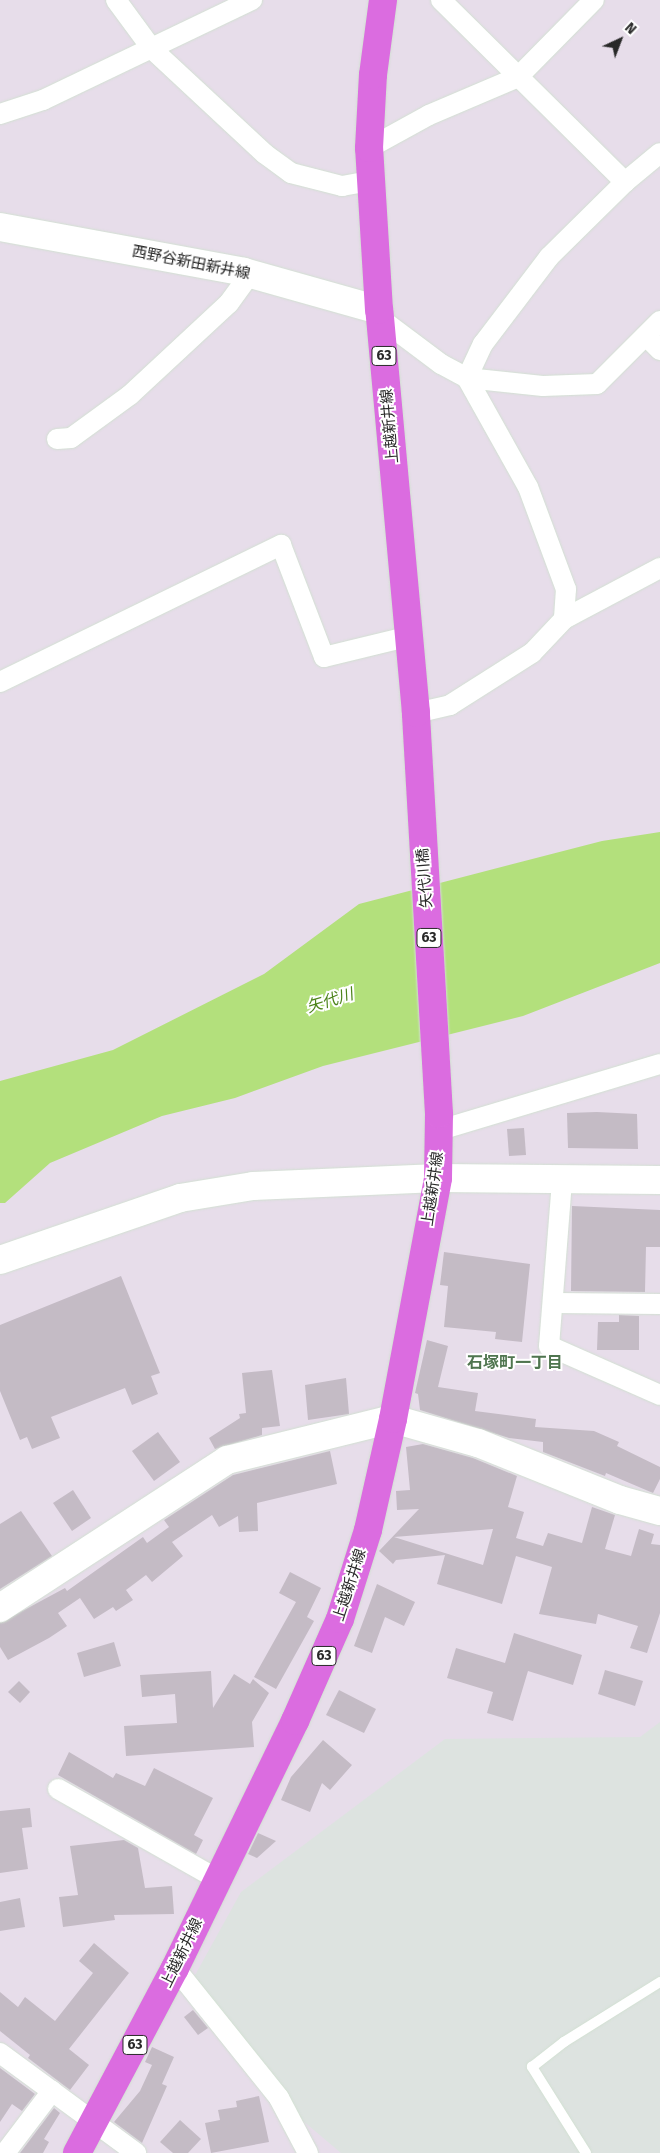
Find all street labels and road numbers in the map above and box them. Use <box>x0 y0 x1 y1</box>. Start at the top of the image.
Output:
street label: 西野谷新田新井線 <box>130 243 252 283</box>
road number: 63 <box>370 344 398 368</box>
street label: 上越新井線 <box>378 388 402 464</box>
street label: 矢代川橋 <box>414 847 436 909</box>
road number: 63 <box>415 926 443 950</box>
street label: 上越新井線 <box>419 1151 447 1227</box>
street label: 上越新井線 <box>330 1547 370 1623</box>
road number: 63 <box>310 1644 338 1668</box>
street label: 上越新井線 <box>157 1915 207 1991</box>
road number: 63 <box>121 2034 149 2056</box>

